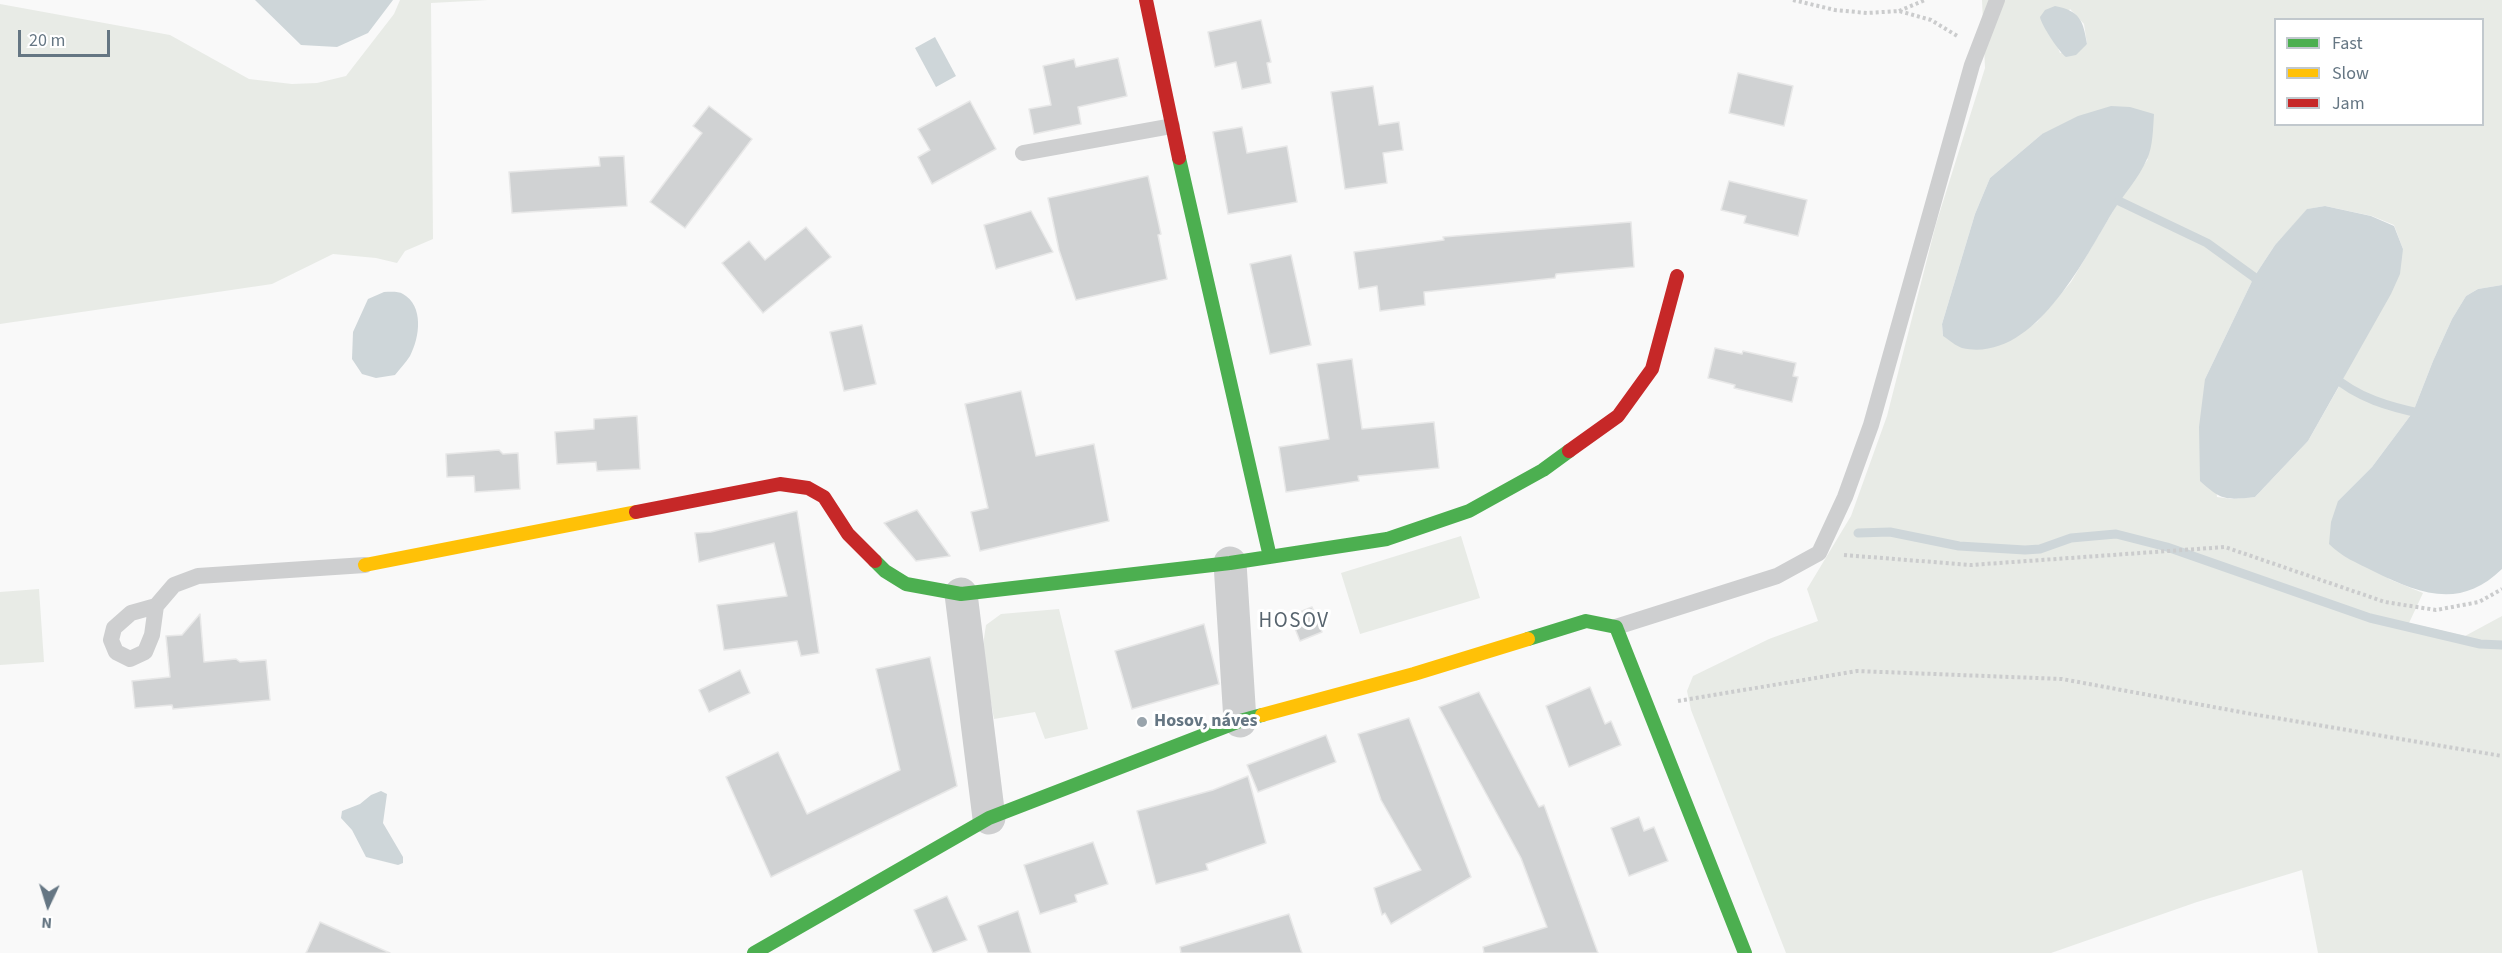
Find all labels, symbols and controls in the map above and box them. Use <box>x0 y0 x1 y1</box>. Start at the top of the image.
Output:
scale bar <box>21 18 112 56</box>
legend <box>2274 18 2484 126</box>
text: 20 m <box>29 28 65 53</box>
text: Fast <box>2332 31 2363 56</box>
text: Slow <box>2332 61 2369 86</box>
text: Jam <box>2332 91 2365 116</box>
district label: HOSOV <box>1259 609 1329 635</box>
place label: Hosov, náves <box>1154 711 1258 733</box>
marker: Hosov, náves <box>1135 715 1149 729</box>
north arrow <box>18 875 78 935</box>
text: N <box>41 912 53 934</box>

